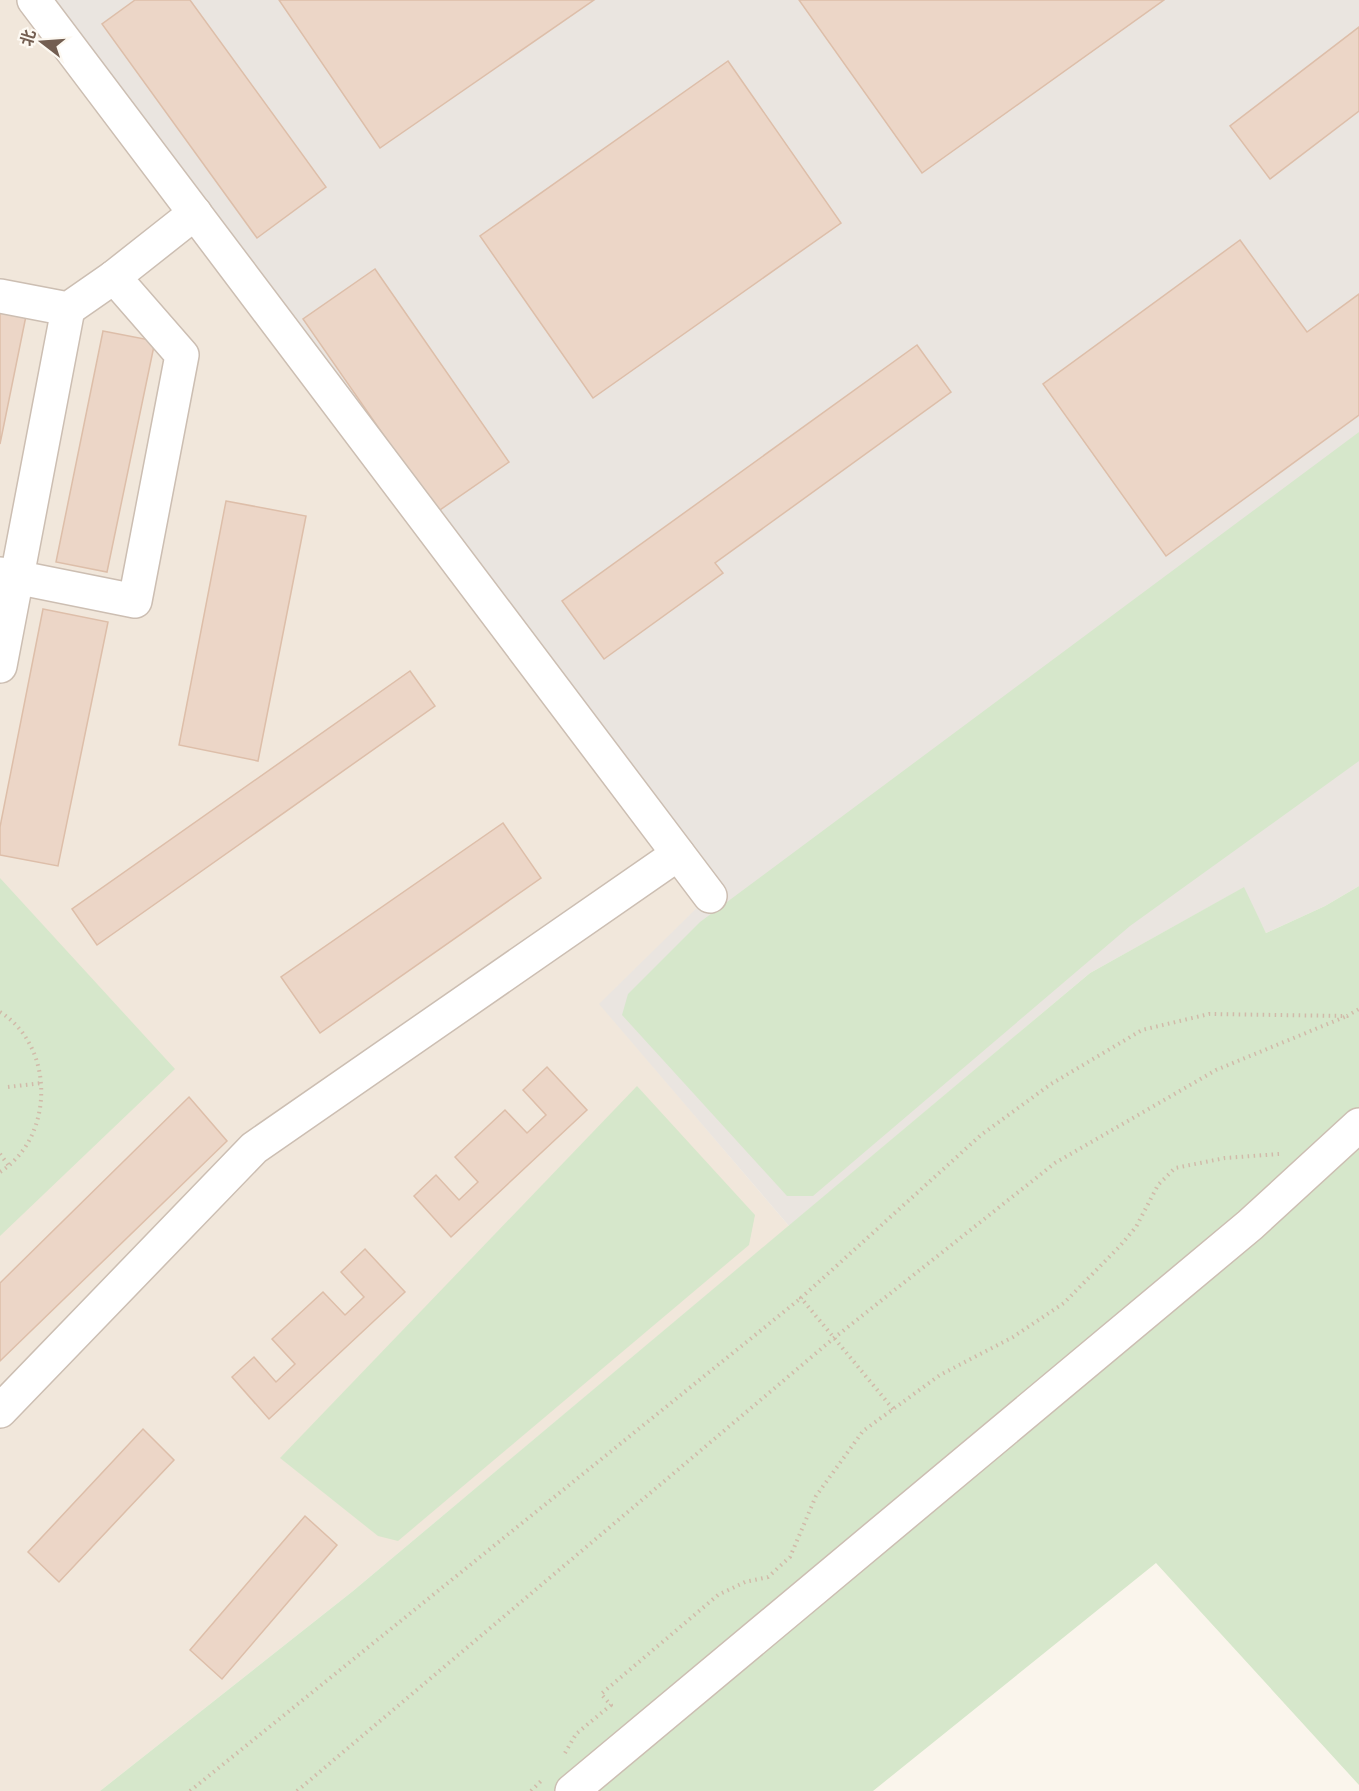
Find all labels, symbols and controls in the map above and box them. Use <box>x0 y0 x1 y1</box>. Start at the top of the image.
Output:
north arrow <box>12 12 72 72</box>
text: 北 <box>18 28 39 48</box>

